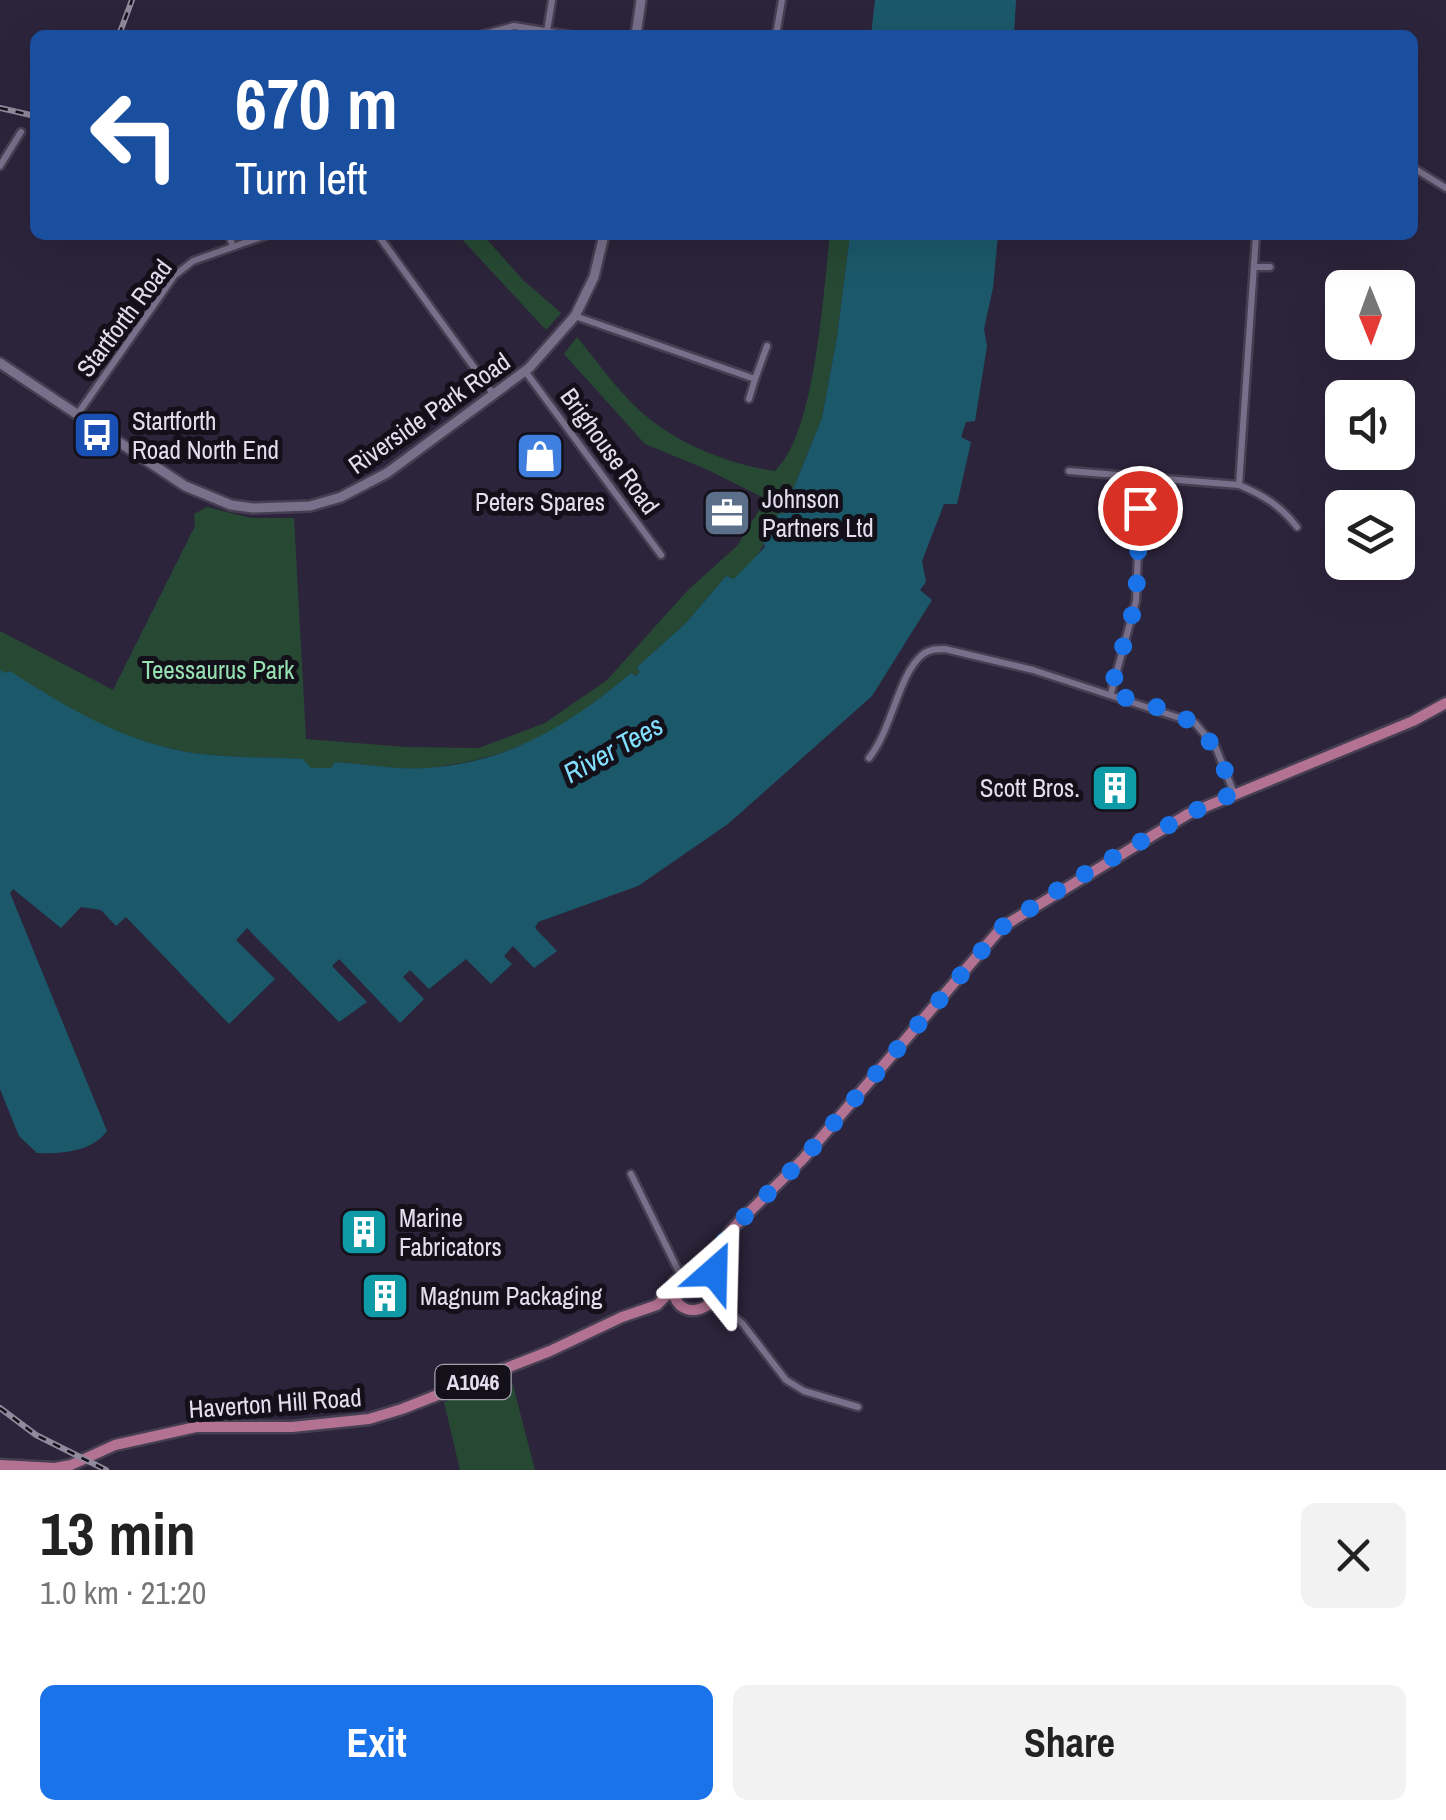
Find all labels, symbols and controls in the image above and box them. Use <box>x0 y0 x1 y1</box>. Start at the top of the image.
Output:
text: 670 m <box>235 57 398 151</box>
icon: left <box>70 70 200 200</box>
text: Turn left <box>235 147 367 208</box>
street label: Startforth Road <box>69 252 179 384</box>
north arrow <box>1325 270 1415 360</box>
map controls <box>1325 270 1415 580</box>
street label: Riverside Park Road <box>341 345 517 481</box>
button: sound <box>1325 380 1415 470</box>
street label: Brighouse Road <box>553 381 667 521</box>
place label: Startforth Road North End <box>132 404 279 467</box>
bus stop icon: Startforth Road North End <box>71 409 123 461</box>
shop icon: Peters Spares <box>514 430 566 482</box>
pin <box>1098 466 1183 551</box>
icon: arrive <box>1113 481 1168 536</box>
place label: Johnson Partners Ltd <box>762 482 874 545</box>
place label: Peters Spares <box>475 485 605 519</box>
office icon: Johnson Partners Ltd <box>701 487 753 539</box>
button: layers <box>1325 490 1415 580</box>
park label: Teessaurus Park <box>142 653 295 687</box>
water label: River Tees <box>556 706 670 792</box>
building icon: Scott Bros. <box>1089 762 1141 814</box>
place label: Scott Bros. <box>980 771 1080 805</box>
place label: Marine Fabricators <box>399 1201 502 1264</box>
building icon: Marine Fabricators <box>338 1206 390 1258</box>
position arrow <box>662 1220 766 1324</box>
building icon: Magnum Packaging <box>359 1270 411 1322</box>
place label: Magnum Packaging <box>420 1279 603 1313</box>
road number: A1046 <box>436 1365 510 1399</box>
street label: Haverton Hill Road <box>187 1380 363 1426</box>
text: 13 min <box>40 1493 196 1574</box>
button: close <box>1301 1503 1406 1608</box>
text: 1.0 km · 21:20 <box>40 1571 206 1614</box>
button: Exit <box>40 1685 713 1800</box>
button: Share <box>733 1685 1406 1800</box>

